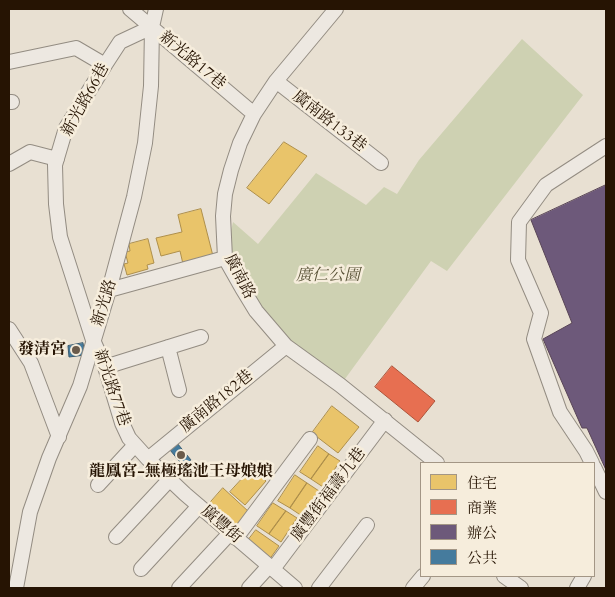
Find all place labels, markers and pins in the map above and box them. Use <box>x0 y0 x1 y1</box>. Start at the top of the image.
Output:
place label: 發清宮 <box>18 340 66 360</box>
marker: 發清宮 <box>70 344 82 356</box>
marker: 龍鳳宮-無極瑤池王母娘娘 <box>175 449 187 461</box>
place label: 龍鳳宮-無極瑤池王母娘娘 <box>89 462 273 482</box>

